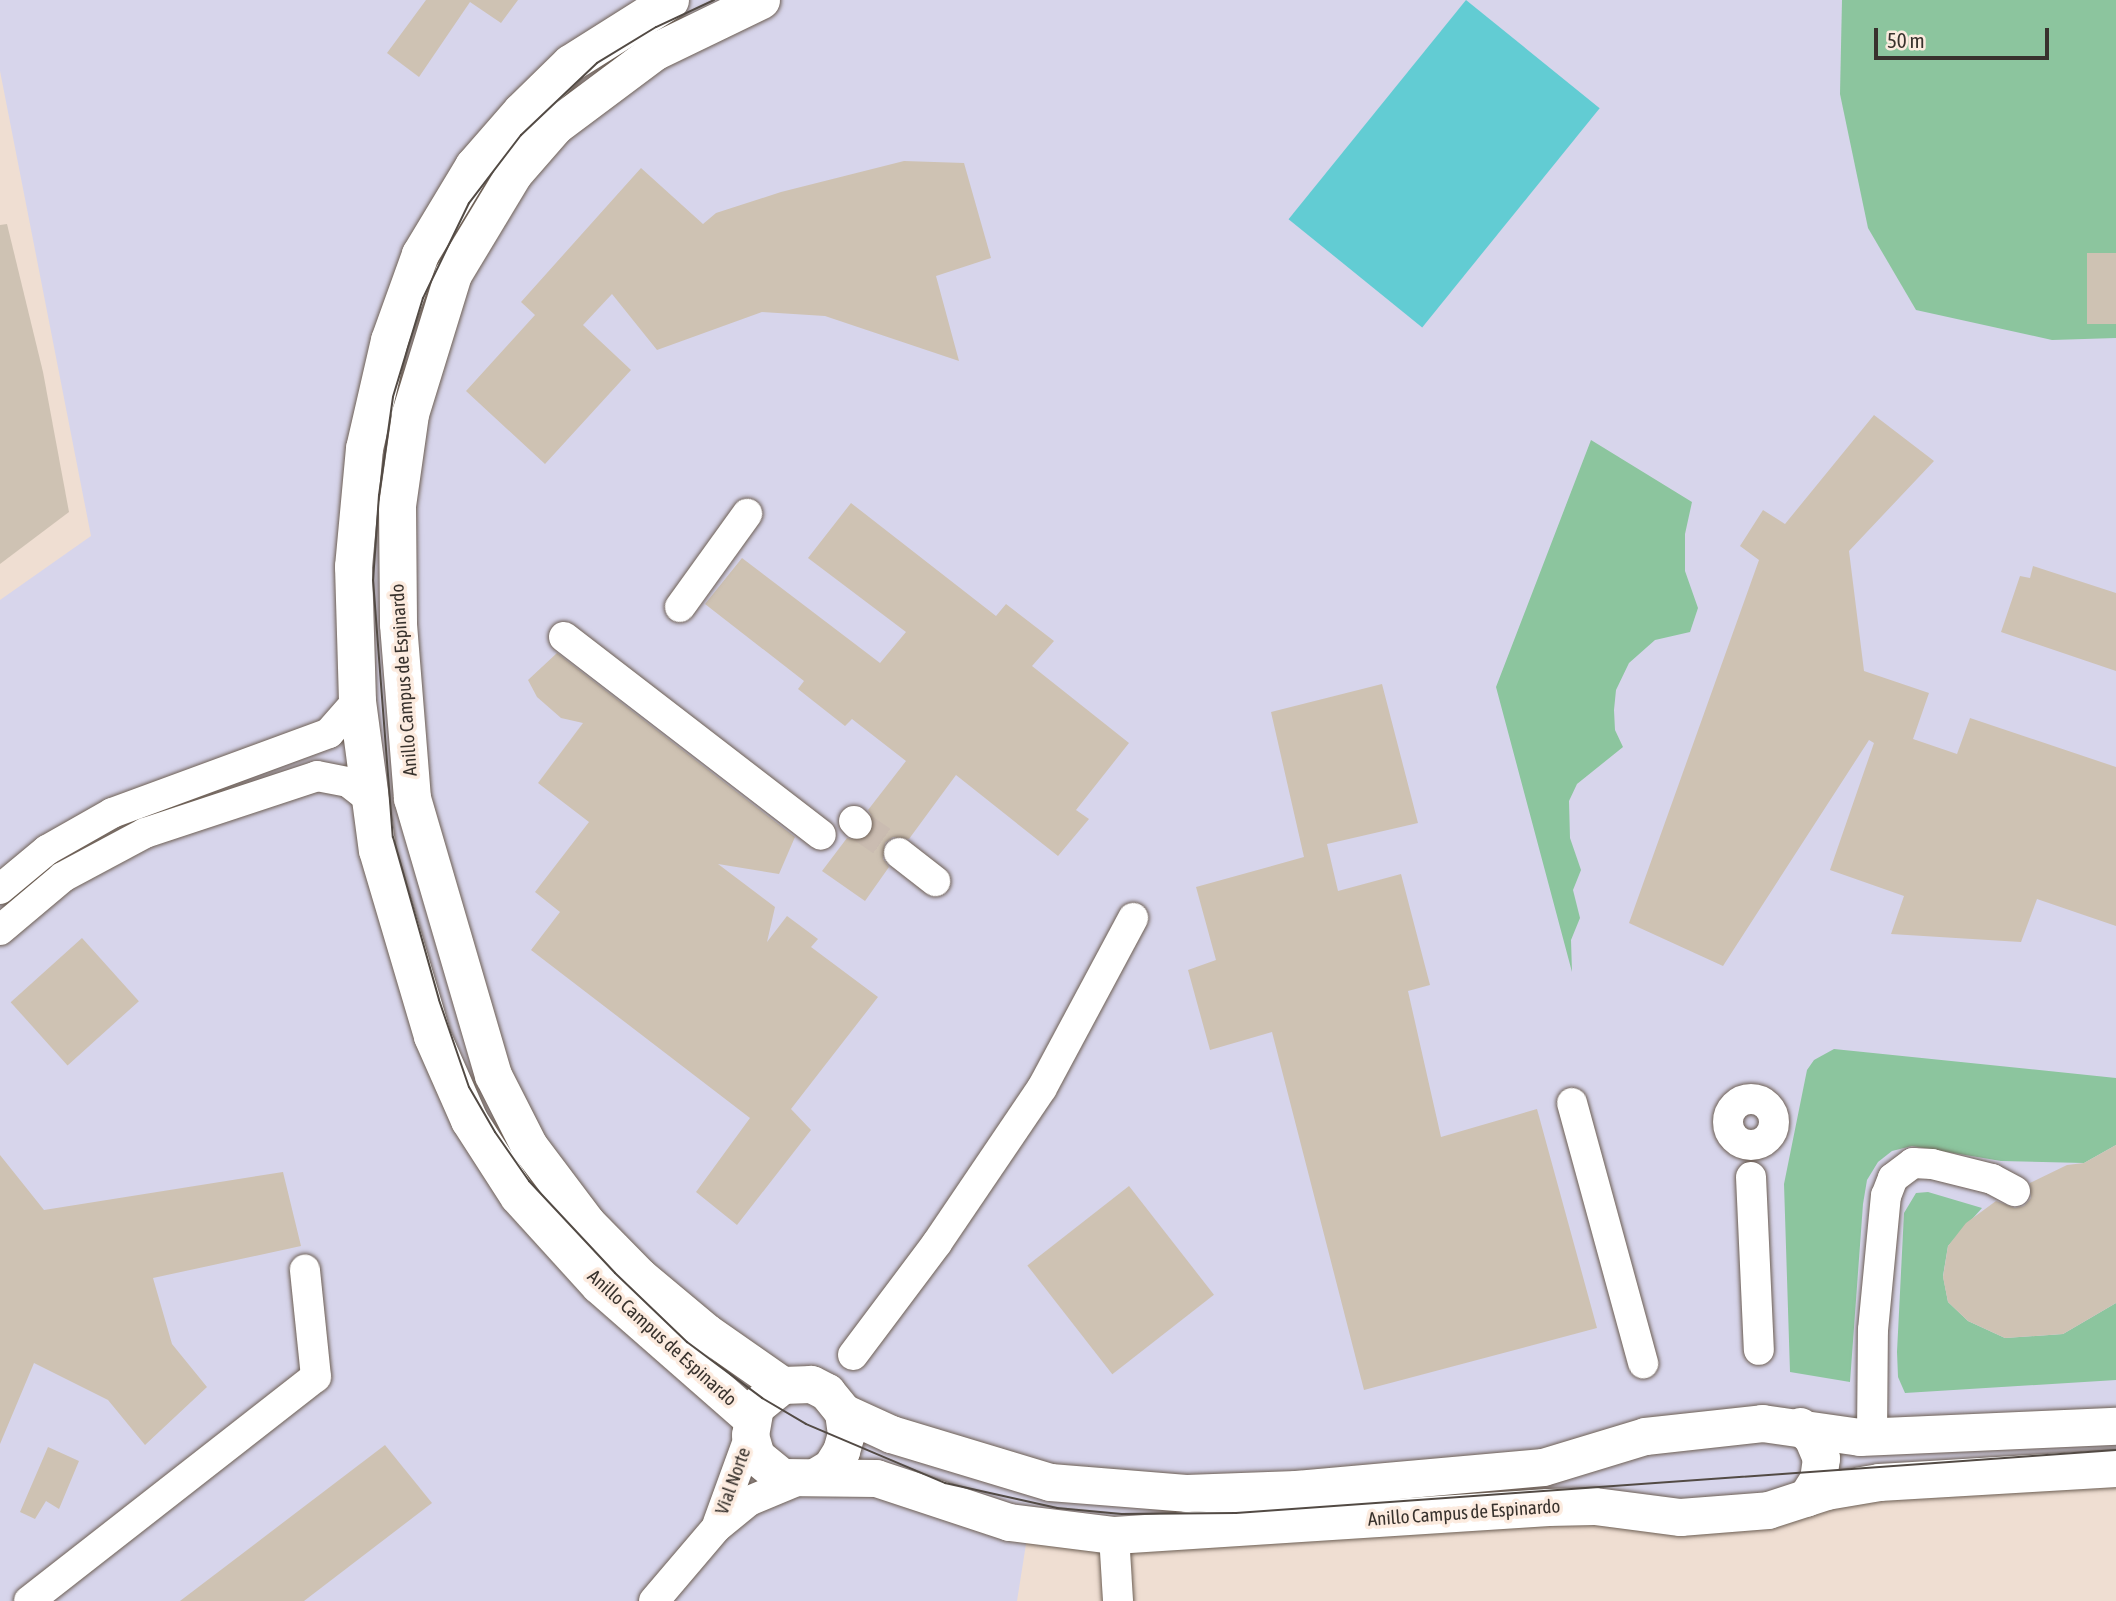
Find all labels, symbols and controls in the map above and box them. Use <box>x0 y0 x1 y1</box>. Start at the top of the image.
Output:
scale bar <box>1878 14 2053 58</box>
text: 50 m <box>1887 28 1925 52</box>
street label: Anillo Campus de Espinardo <box>386 583 422 777</box>
street label: Anillo Campus de Espinardo <box>583 1265 741 1411</box>
street label: Vial Norte <box>710 1444 756 1518</box>
street label: Anillo Campus de Espinardo <box>1367 1495 1561 1531</box>

